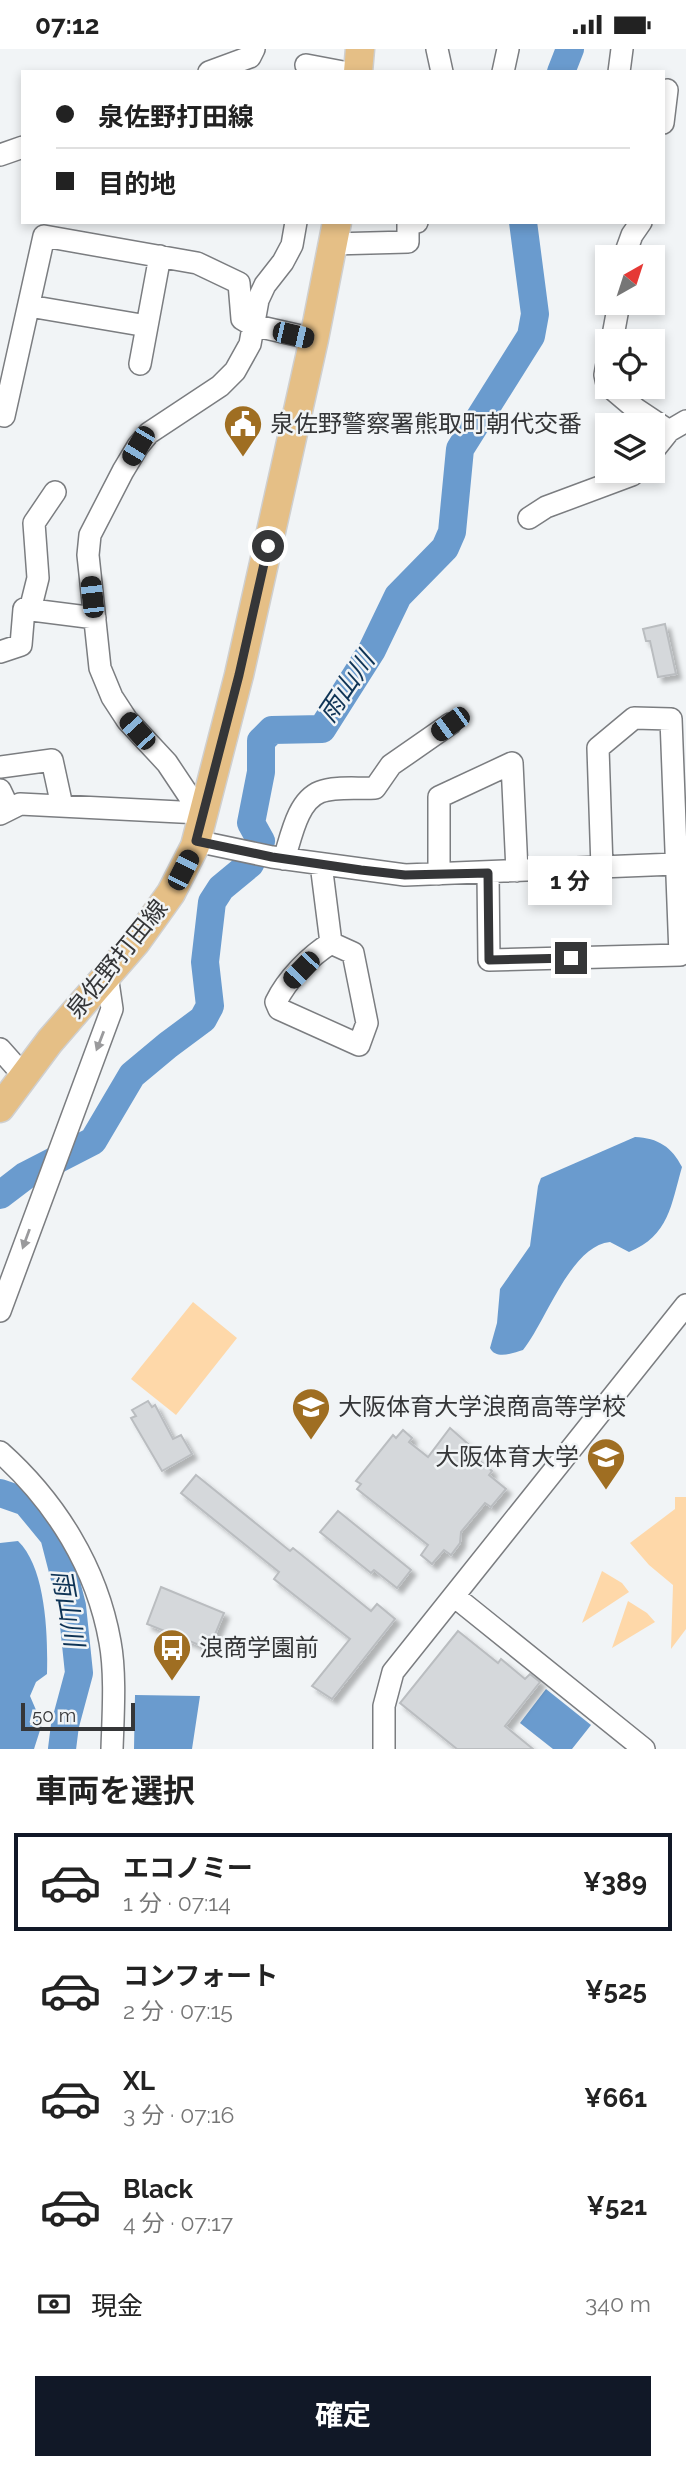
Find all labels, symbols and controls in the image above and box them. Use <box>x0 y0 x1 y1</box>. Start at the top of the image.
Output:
text: 07:12 <box>35 10 99 40</box>
text: 泉佐野打田線 <box>98 102 254 132</box>
text: 目的地 <box>98 169 176 199</box>
north arrow <box>595 245 665 315</box>
map controls <box>595 245 665 483</box>
car <box>271 320 316 350</box>
button: locate <box>595 329 665 399</box>
public building icon: 泉佐野警察署熊取町朝代交番 <box>222 403 264 458</box>
place label: 泉佐野警察署熊取町朝代交番 <box>270 409 582 438</box>
button: layers <box>595 413 665 483</box>
car <box>119 423 158 469</box>
route start <box>252 530 284 562</box>
car <box>80 575 105 619</box>
water label: 雨山川 <box>312 644 382 728</box>
car <box>427 703 474 745</box>
car <box>116 708 159 754</box>
car <box>165 847 202 893</box>
callout: 1 分 <box>529 857 613 905</box>
text: 1 分 <box>550 867 590 894</box>
street label: 泉佐野打田線 <box>60 894 173 1024</box>
route end <box>555 942 587 974</box>
car <box>279 948 324 992</box>
one-way arrow <box>94 1030 105 1051</box>
one-way arrow <box>21 1229 32 1250</box>
school or university icon: 大阪体育大学浪商高等学校 <box>290 1386 332 1441</box>
place label: 大阪体育大学浪商高等学校 <box>338 1392 626 1421</box>
school or university icon: 大阪体育大学 <box>585 1436 627 1491</box>
place label: 大阪体育大学 <box>435 1442 579 1471</box>
water label: 雨山川 <box>46 1567 90 1652</box>
bus stop icon: 浪商学園前 <box>151 1627 193 1682</box>
place label: 浪商学園前 <box>199 1633 319 1662</box>
scale bar <box>21 1700 135 1732</box>
text: 50 m <box>32 1704 76 1726</box>
text: 車両を選択 <box>35 1772 195 1809</box>
icon: car <box>39 1851 102 1914</box>
text: エコノミー <box>123 1853 253 1883</box>
text: ¥389 <box>583 1867 647 1897</box>
text: 1 分 · 07:14 <box>123 1889 231 1916</box>
icon: car <box>39 1959 102 2022</box>
text: コンフォート <box>123 1961 278 1991</box>
text: ¥525 <box>585 1975 647 2005</box>
text: 2 分 · 07:15 <box>123 1997 233 2024</box>
text: XL <box>123 2066 155 2096</box>
icon: car <box>39 2067 102 2130</box>
text: ¥661 <box>584 2083 647 2113</box>
text: 3 分 · 07:16 <box>123 2101 234 2128</box>
text: Black <box>123 2174 193 2204</box>
icon: car <box>39 2175 102 2238</box>
text: ¥521 <box>587 2191 647 2221</box>
text: 4 分 · 07:17 <box>123 2209 233 2236</box>
icon: cash <box>35 2285 73 2323</box>
text: 340 m <box>585 2290 651 2317</box>
text: 現金 <box>91 2291 143 2321</box>
button: 確定 <box>35 2376 651 2456</box>

